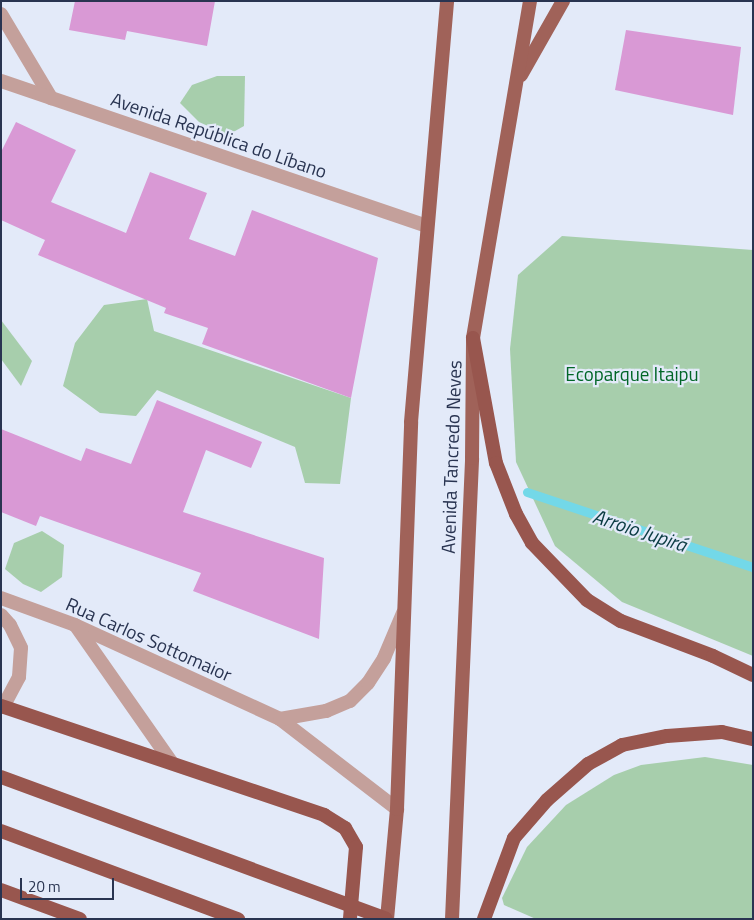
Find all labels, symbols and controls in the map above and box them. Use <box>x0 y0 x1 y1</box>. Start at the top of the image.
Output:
street label: Avenida República do Líbano <box>108 87 330 183</box>
street label: Avenida Tancredo Neves <box>436 360 466 554</box>
park label: Ecoparque Itaipu <box>565 363 699 385</box>
water label: Arroio Jupirá <box>590 504 690 556</box>
street label: Rua Carlos Sottomaior <box>63 592 235 686</box>
scale bar <box>22 868 116 900</box>
text: 20 m <box>28 875 61 898</box>

